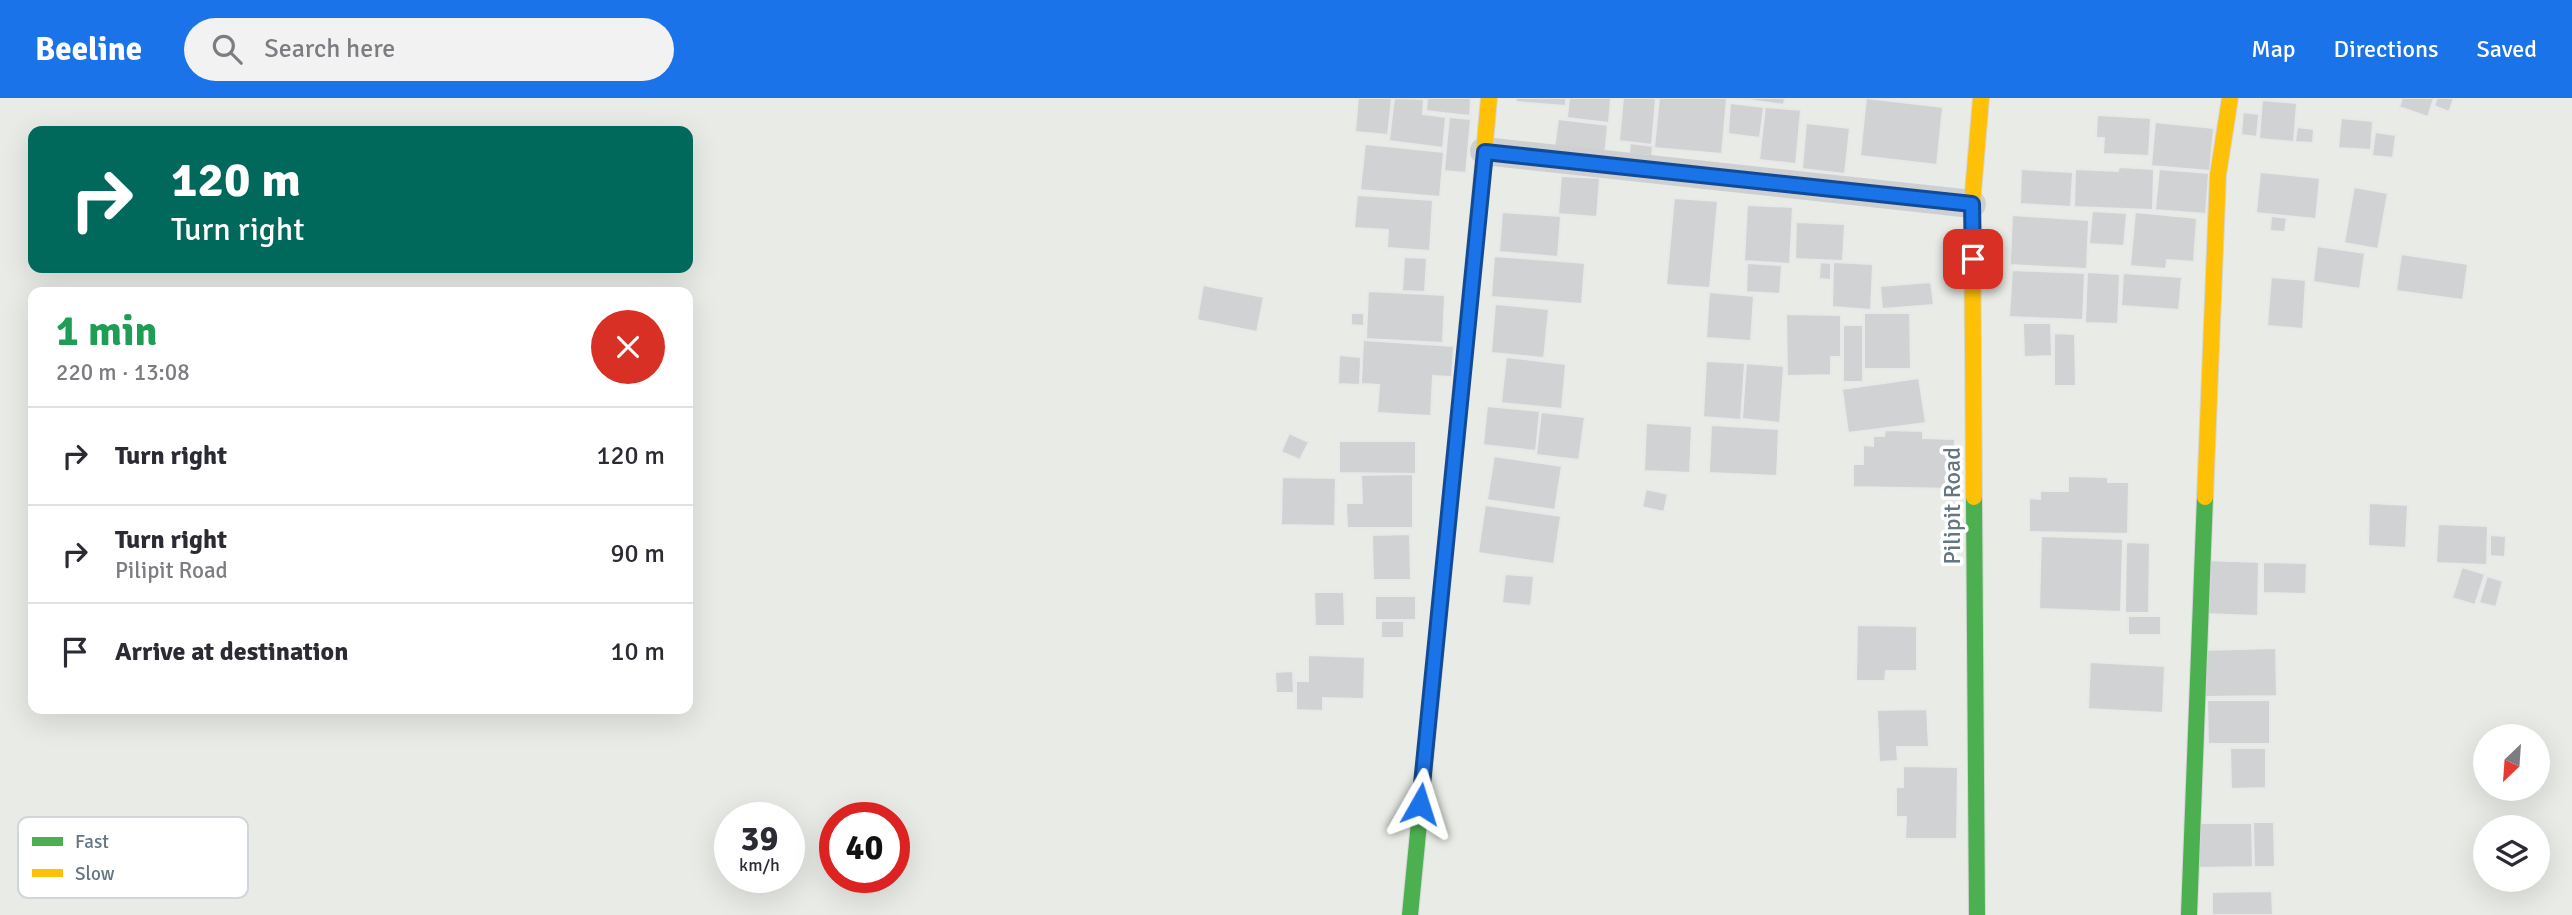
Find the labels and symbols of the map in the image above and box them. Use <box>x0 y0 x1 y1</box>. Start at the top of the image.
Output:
pin <box>1943 229 2003 289</box>
street label: Pilipit Road <box>1937 447 1967 565</box>
north arrow <box>2473 724 2550 802</box>
position arrow <box>1383 767 1457 841</box>
speed limit sign: 40 <box>819 802 910 893</box>
legend <box>18 817 248 898</box>
text: Fast <box>75 830 109 854</box>
text: Slow <box>75 862 115 886</box>

